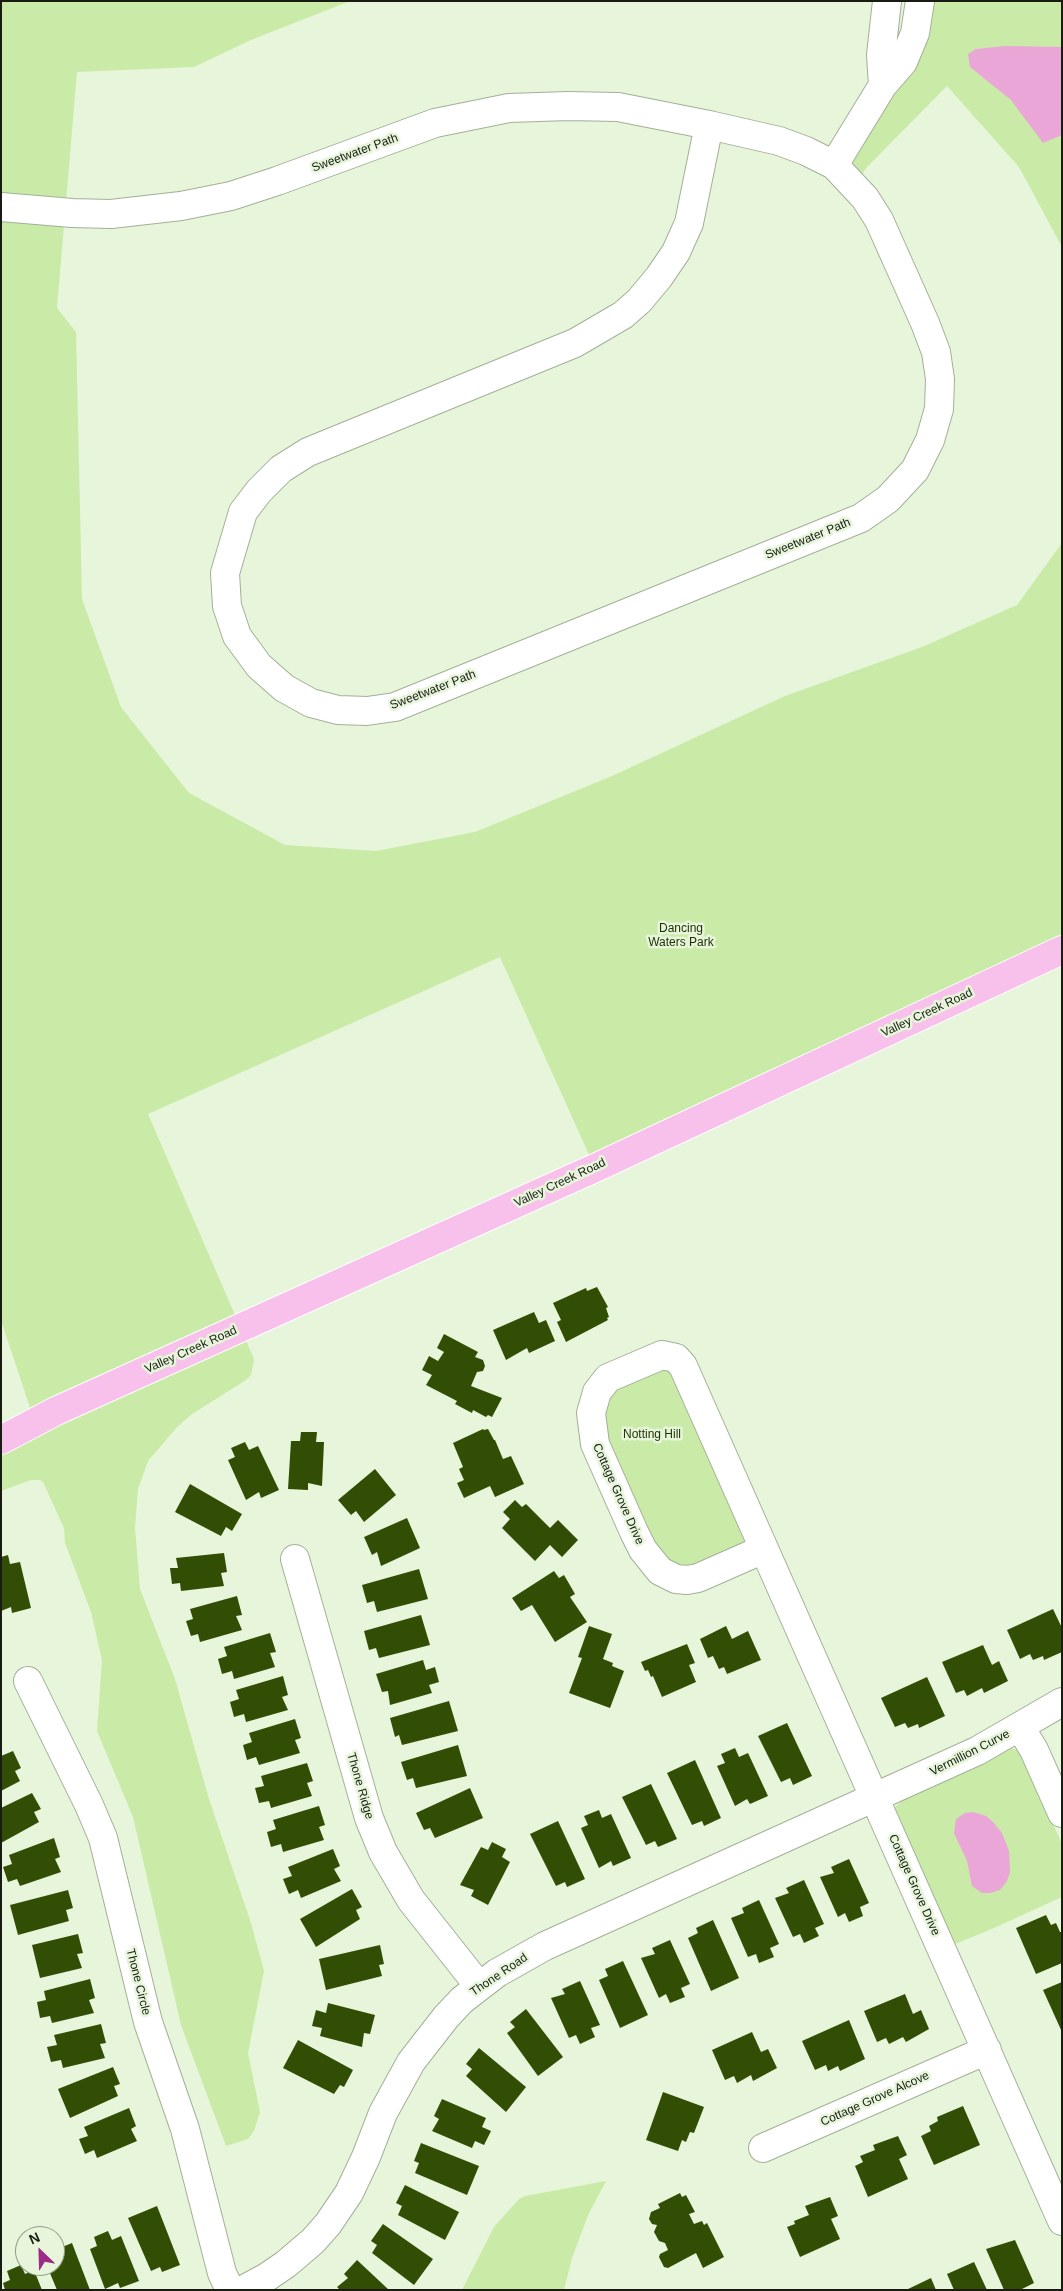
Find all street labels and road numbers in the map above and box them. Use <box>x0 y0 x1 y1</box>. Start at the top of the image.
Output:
street label: Sweetwater Path <box>310 131 400 175</box>
street label: Sweetwater Path <box>763 515 853 563</box>
street label: Sweetwater Path <box>388 667 478 713</box>
street label: Valley Creek Road <box>879 986 975 1040</box>
street label: Valley Creek Road <box>512 1156 608 1210</box>
street label: Valley Creek Road <box>143 1323 239 1377</box>
street label: Cottage Grove Drive <box>589 1441 647 1547</box>
street label: Vermillion Curve <box>928 1727 1012 1779</box>
street label: Thone Ridge <box>344 1751 376 1821</box>
street label: Cottage Grove Drive <box>885 1832 943 1938</box>
street label: Thone Circle <box>123 1947 153 2017</box>
street label: Thone Road <box>468 1951 530 1999</box>
street label: Cottage Grove Alcove <box>818 2069 932 2129</box>

